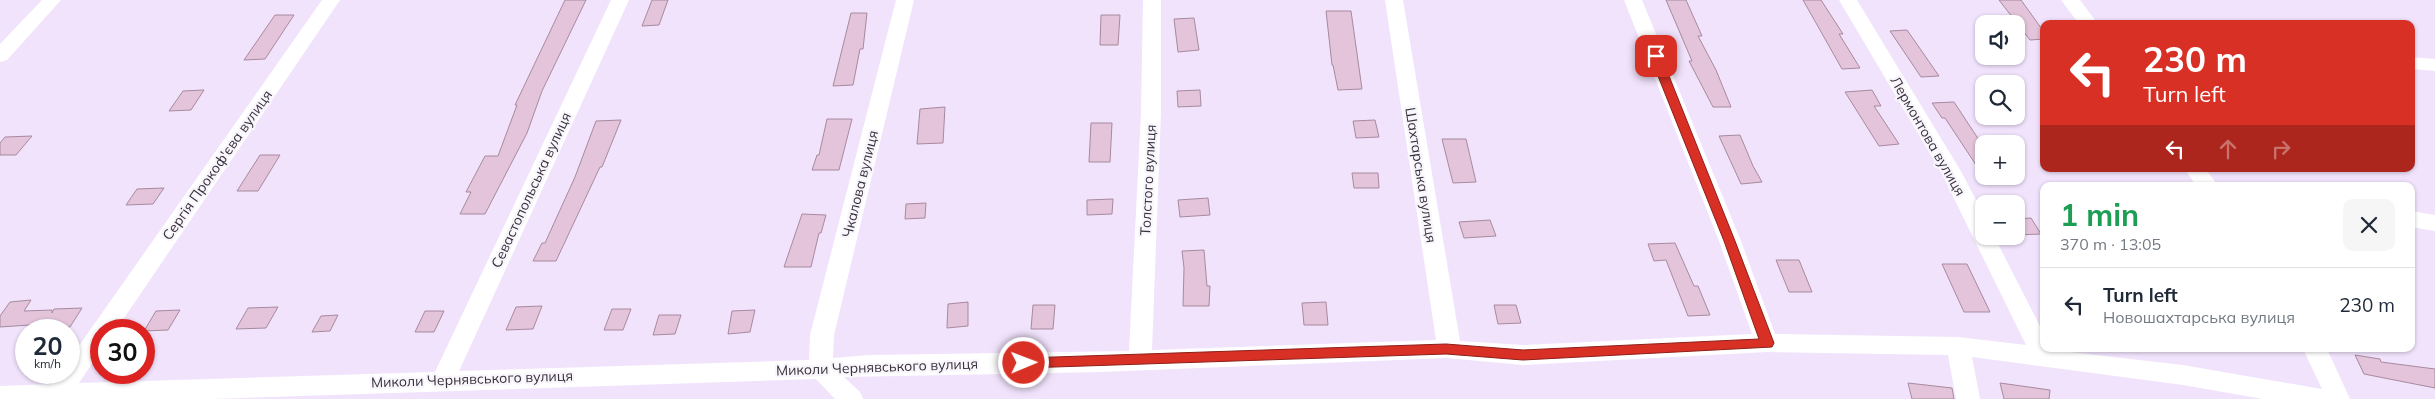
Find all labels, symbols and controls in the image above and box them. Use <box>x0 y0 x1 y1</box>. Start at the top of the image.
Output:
map controls <box>1975 15 2025 245</box>
button: sound <box>1975 15 2025 65</box>
pin <box>1635 35 1677 77</box>
text: 230 m <box>2143 37 2247 81</box>
icon: left <box>2060 40 2125 105</box>
icon: arrive <box>1642 42 1670 70</box>
street label: Лермонтова вулиця <box>1886 73 1970 199</box>
button: search <box>1975 75 2025 125</box>
text: Turn left <box>2143 80 2226 108</box>
street label: Сергія Прокоф'єва вулиця <box>158 86 276 244</box>
street label: Шахтарська вулиця <box>1401 106 1441 244</box>
street label: Севастопольська вулиця <box>487 109 575 271</box>
street label: Толстого вулиця <box>1136 124 1160 236</box>
street label: Чкалова вулиця <box>838 129 882 239</box>
button: + <box>1975 135 2025 185</box>
icon: left <box>2161 135 2189 163</box>
icon: ahead <box>2214 135 2242 163</box>
icon: right <box>2267 135 2295 163</box>
button: − <box>1975 195 2025 245</box>
text: 1 min <box>2060 196 2139 234</box>
button: close <box>2343 199 2395 251</box>
text: 370 m · 13:05 <box>2060 234 2161 254</box>
text: Turn left <box>2103 283 2178 307</box>
icon: left <box>2060 291 2088 319</box>
text: 230 m <box>2339 293 2395 317</box>
text: Новошахтарська вулиця <box>2103 307 2295 327</box>
speed limit sign: 30 <box>90 319 155 384</box>
text: 20 <box>32 330 63 361</box>
position arrow <box>997 336 1049 388</box>
street label: Миколи Чернявського вулиця <box>776 354 978 380</box>
text: km/h <box>34 356 61 371</box>
street label: Миколи Чернявського вулиця <box>371 366 573 392</box>

